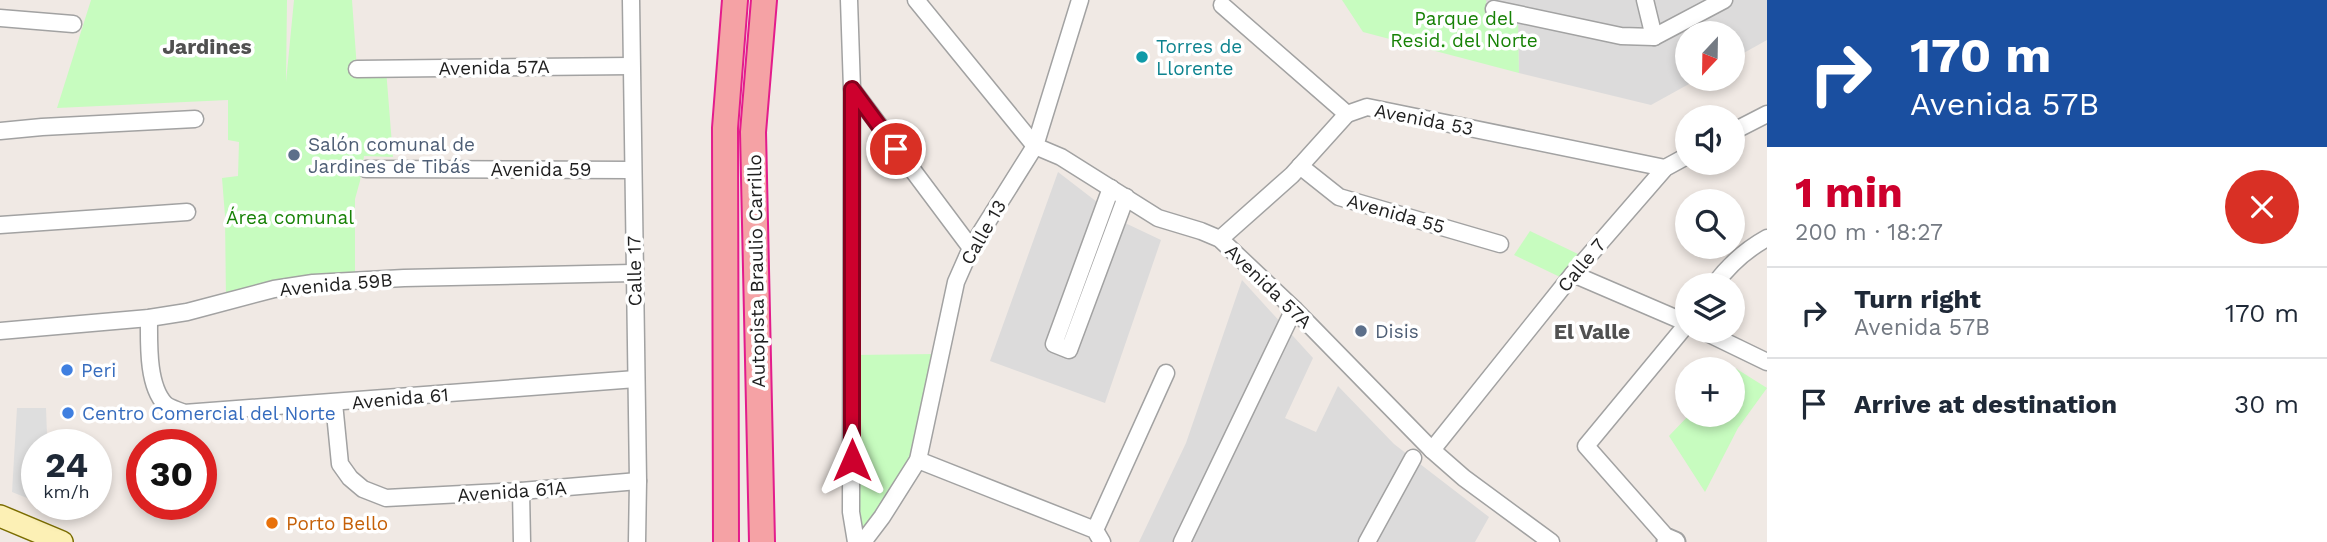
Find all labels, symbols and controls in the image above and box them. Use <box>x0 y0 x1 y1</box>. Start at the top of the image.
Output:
park label: Parque del Resid. del Norte <box>1390 7 1538 52</box>
north arrow <box>1675 21 1745 91</box>
map controls <box>1675 21 1745 427</box>
text: 170 m <box>1910 26 2051 84</box>
icon: right <box>1795 28 1886 119</box>
district label: Jardines <box>162 34 252 59</box>
place label: Torres de Llorente <box>1156 35 1242 80</box>
marker: Torres de Llorente <box>1134 49 1150 65</box>
street label: Avenida 57A <box>438 55 550 80</box>
text: Avenida 57B <box>1910 85 2099 123</box>
street label: Avenida 53 <box>1372 99 1475 140</box>
button: sound <box>1675 105 1745 175</box>
pin <box>866 119 926 179</box>
icon: arrive <box>877 130 915 168</box>
place label: Salón comunal de Jardines de Tibás <box>308 133 475 178</box>
marker: Salón comunal de Jardines de Tibás <box>286 147 302 163</box>
street label: Autopista Braulio Carrillo <box>743 154 770 388</box>
street label: Avenida 59 <box>490 158 592 181</box>
text: 1 min <box>1795 168 1903 217</box>
button: close <box>2225 170 2299 244</box>
street label: Avenida 55 <box>1344 189 1447 238</box>
button: search <box>1675 189 1745 259</box>
street label: Calle 13 <box>956 196 1011 269</box>
park label: Área comunal <box>226 206 354 229</box>
text: 200 m · 18:27 <box>1795 219 1943 246</box>
street label: Calle 7 <box>1552 234 1610 297</box>
street label: Calle 17 <box>622 236 647 306</box>
street label: Avenida 57A <box>1221 239 1317 334</box>
street label: Avenida 59B <box>279 268 394 301</box>
button: layers <box>1675 273 1745 343</box>
text: Turn right <box>1854 284 1981 314</box>
icon: right <box>1795 294 1833 332</box>
text: 170 m <box>2225 298 2299 328</box>
text: Avenida 57B <box>1854 314 1990 341</box>
district label: El Valle <box>1554 319 1630 344</box>
place label: Disis <box>1375 320 1419 343</box>
marker: Disis <box>1353 323 1369 339</box>
button: + <box>1675 357 1745 427</box>
place label: Peri <box>81 359 116 382</box>
marker: Peri <box>59 362 75 378</box>
street label: Avenida 61 <box>351 383 449 414</box>
icon: arrive <box>1795 385 1833 423</box>
text: Arrive at destination <box>1854 389 2117 419</box>
text: 30 m <box>2234 389 2299 419</box>
place label: Centro Comercial del Norte <box>82 402 336 425</box>
marker: Centro Comercial del Norte <box>60 405 76 421</box>
position arrow <box>815 423 889 497</box>
speed limit sign: 30 <box>126 429 217 520</box>
text: 24 <box>45 444 88 486</box>
street label: Avenida 61A <box>456 476 568 507</box>
text: km/h <box>43 481 90 502</box>
place label: Porto Bello <box>286 512 388 535</box>
marker: Porto Bello <box>264 515 280 531</box>

